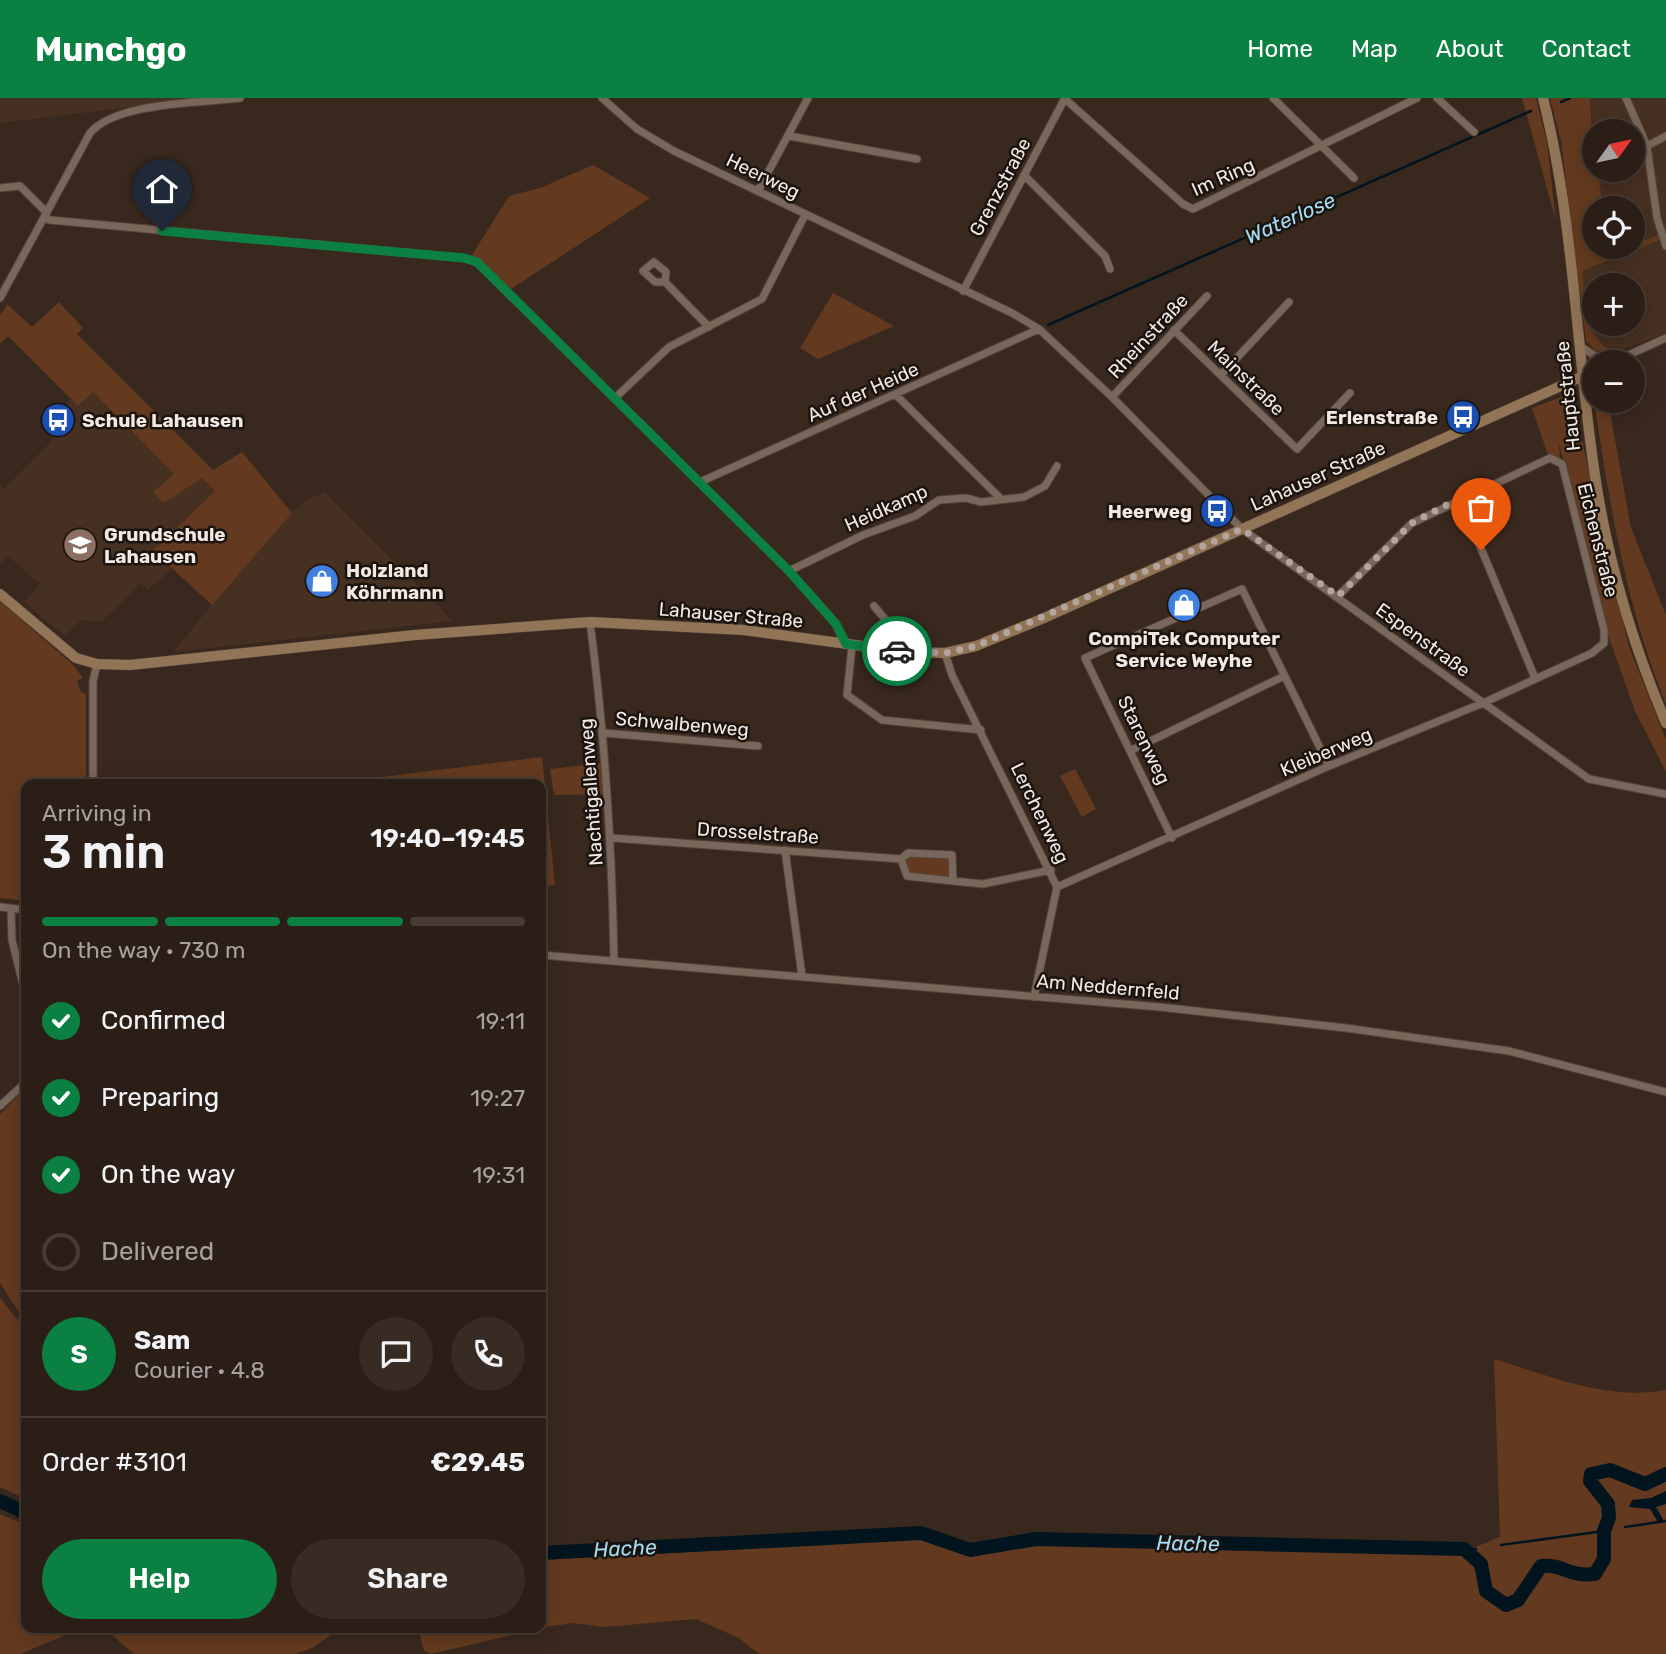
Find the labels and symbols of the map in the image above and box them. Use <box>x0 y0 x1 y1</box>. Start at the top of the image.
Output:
north arrow <box>1582 119 1645 182</box>
street label: Grenzstraße <box>964 134 1036 240</box>
street label: Heerweg <box>722 148 804 204</box>
street label: Im Ring <box>1188 153 1258 201</box>
pin <box>132 159 192 231</box>
water label: Waterlose <box>1241 187 1339 249</box>
street label: Rheinstraße <box>1103 289 1193 383</box>
street label: Mainstraße <box>1203 336 1289 420</box>
street label: Hauptstraße <box>1551 340 1585 452</box>
street label: Auf der Heide <box>804 357 922 427</box>
bus stop icon: Erlenstraße <box>1444 398 1482 436</box>
bus stop icon: Schule Lahausen <box>39 401 77 439</box>
place label: Erlenstraße <box>1326 406 1438 429</box>
place label: Schule Lahausen <box>82 409 243 432</box>
street label: Lahauser Straße <box>1247 436 1389 516</box>
pin <box>1451 478 1511 550</box>
street label: Heidkamp <box>841 480 931 536</box>
street label: Eichenstraße <box>1573 481 1623 599</box>
bus stop icon: Heerweg <box>1198 492 1236 530</box>
place label: Heerweg <box>1108 500 1192 523</box>
place label: Grundschule Lahausen <box>104 523 226 568</box>
school or university icon: Grundschule Lahausen <box>61 526 99 564</box>
place label: Holzland Köhrmann <box>346 559 444 604</box>
shop icon: Holzland Köhrmann <box>303 562 341 600</box>
shop icon: CompiTek Computer Service Weyhe <box>1165 586 1203 624</box>
street label: Lahauser Straße <box>658 597 804 633</box>
street label: Espenstraße <box>1371 598 1475 682</box>
courier <box>862 616 932 686</box>
place label: CompiTek Computer Service Weyhe <box>1088 627 1280 672</box>
street label: Starenweg <box>1113 692 1175 788</box>
street label: Schwalbenweg <box>614 707 750 741</box>
street label: Nachtigallenweg <box>574 718 608 866</box>
street label: Kleiberweg <box>1277 722 1375 782</box>
street label: Lerchenweg <box>1006 759 1074 867</box>
street label: Drosselstraße <box>696 817 820 849</box>
street label: Am Neddernfeld <box>1035 969 1181 1005</box>
water label: Hache <box>1156 1530 1220 1556</box>
water label: Hache <box>593 1534 658 1562</box>

